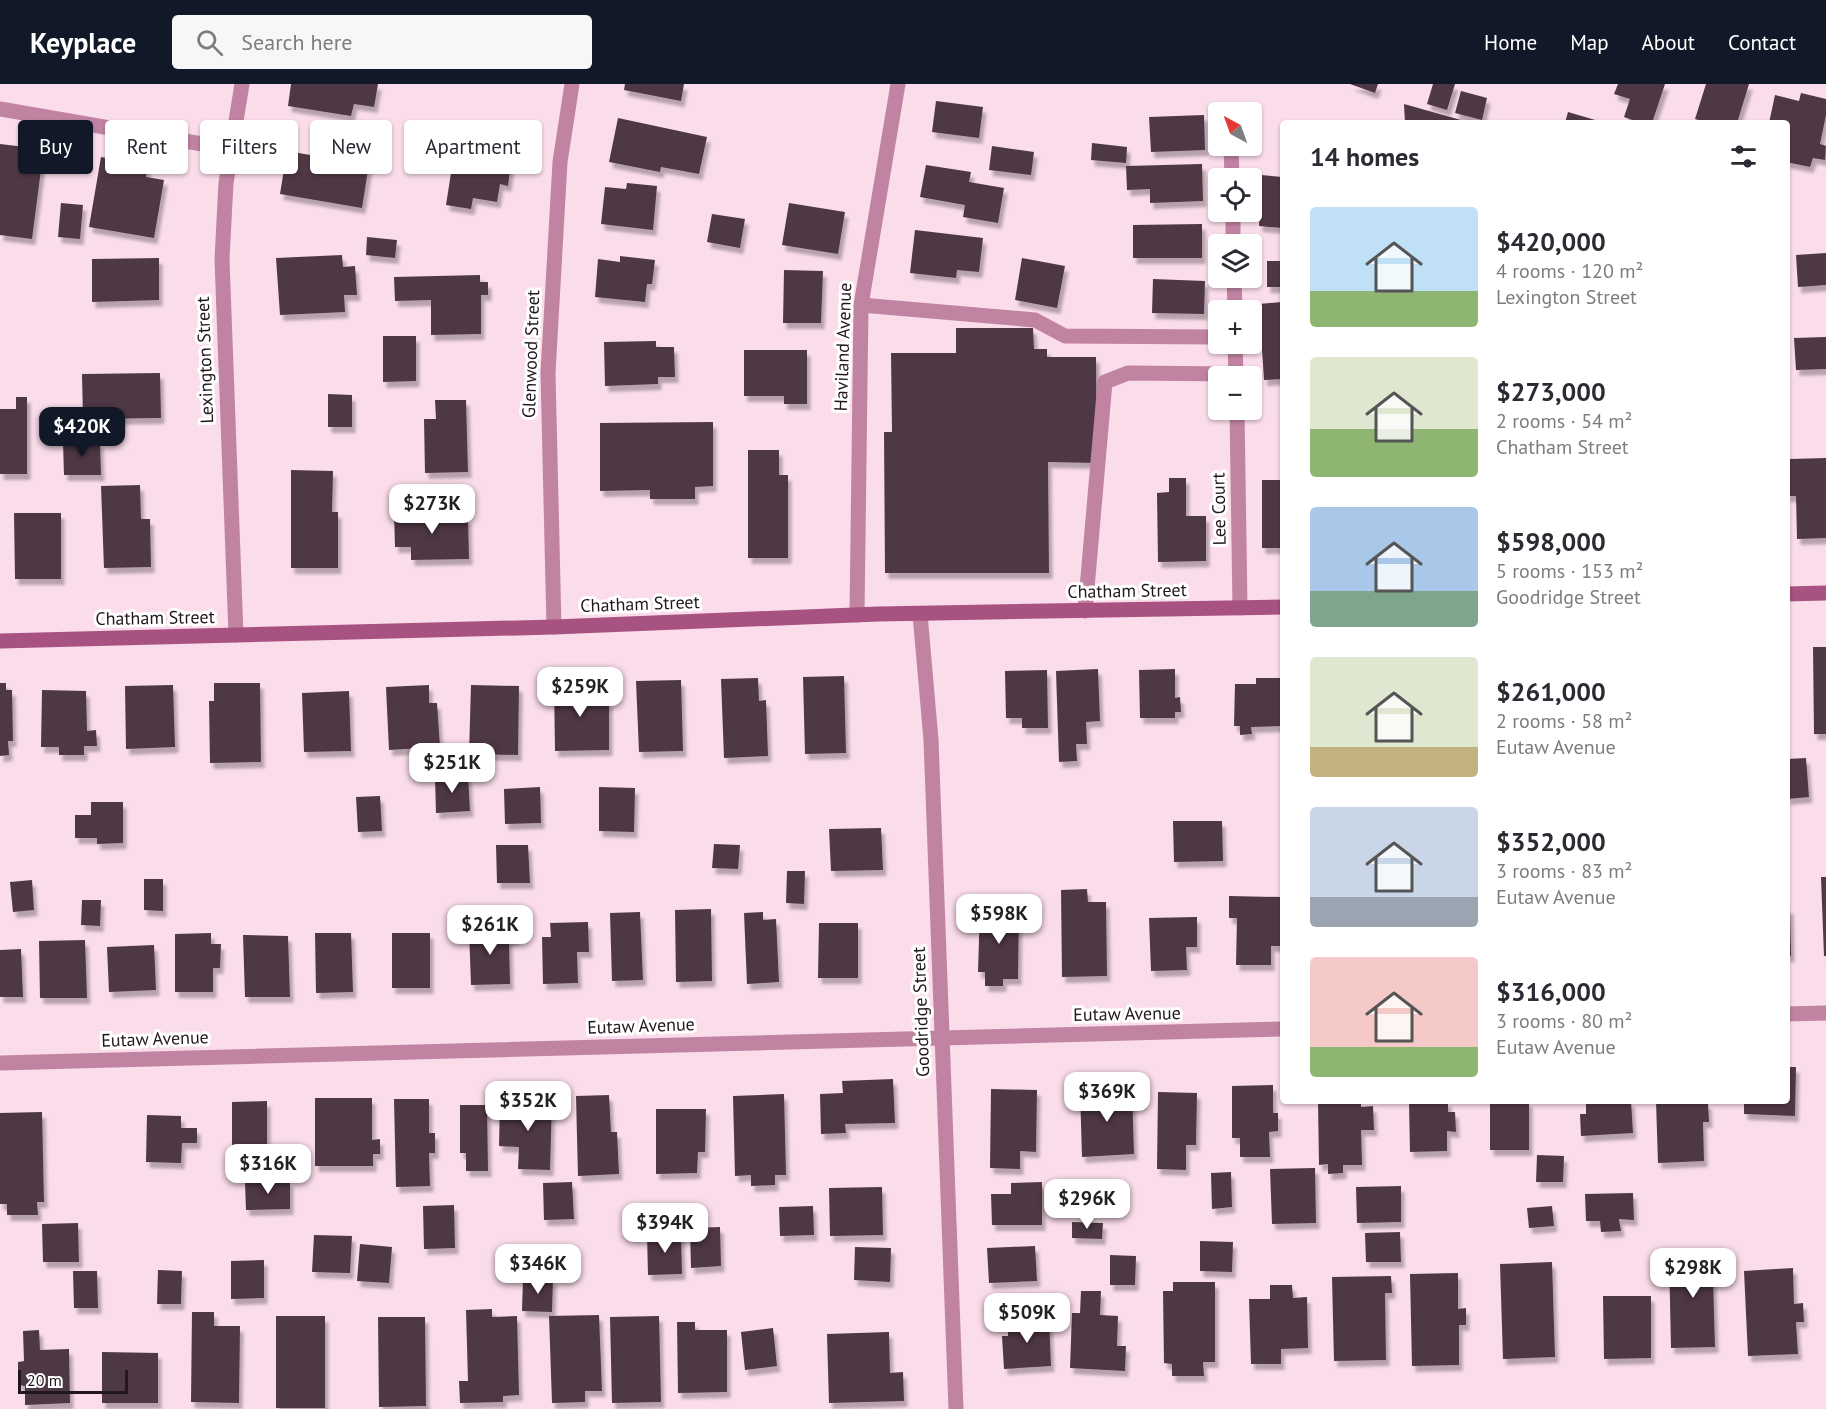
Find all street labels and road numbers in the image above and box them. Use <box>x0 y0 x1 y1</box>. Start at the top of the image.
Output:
street label: Haviland Avenue <box>829 282 856 412</box>
street label: Glenwood Street <box>517 290 544 418</box>
street label: Lexington Street <box>191 296 218 424</box>
street label: Lee Court <box>1206 472 1231 546</box>
street label: Chatham Street <box>1067 578 1187 603</box>
street label: Chatham Street <box>580 590 700 617</box>
street label: Chatham Street <box>95 605 215 630</box>
street label: Goodridge Street <box>907 947 934 1077</box>
street label: Eutaw Avenue <box>1073 1001 1181 1026</box>
street label: Eutaw Avenue <box>587 1012 695 1039</box>
street label: Eutaw Avenue <box>101 1025 209 1052</box>

